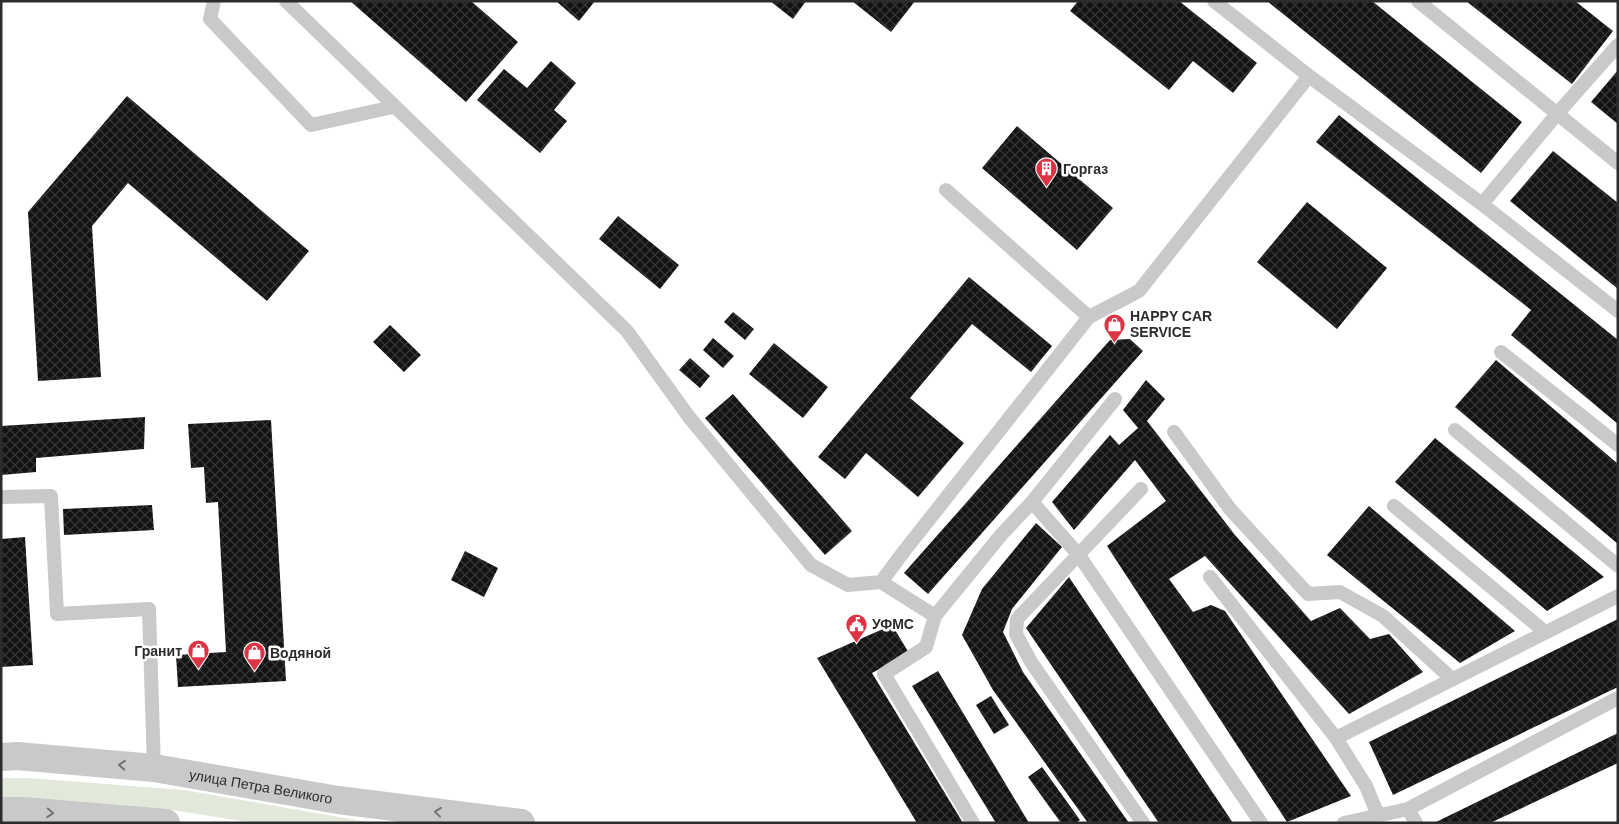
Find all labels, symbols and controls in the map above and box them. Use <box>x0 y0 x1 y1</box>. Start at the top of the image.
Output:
building icon: Горгаз <box>1035 157 1059 188</box>
place label: Горгаз <box>1063 161 1108 177</box>
place label: HAPPY CAR SERVICE <box>1130 308 1212 340</box>
shop icon: HAPPY CAR SERVICE <box>1102 312 1126 343</box>
public building icon: УФМС <box>844 612 868 643</box>
place label: УФМС <box>872 616 914 632</box>
shop icon: Гранит <box>186 639 210 670</box>
shop icon: Водяной <box>242 641 266 672</box>
place label: Гранит <box>134 643 182 659</box>
place label: Водяной <box>270 645 331 661</box>
one-way arrow <box>117 760 125 771</box>
street label: улица Петра Великого <box>188 766 334 807</box>
one-way arrow <box>46 807 54 818</box>
one-way arrow <box>434 807 442 818</box>

